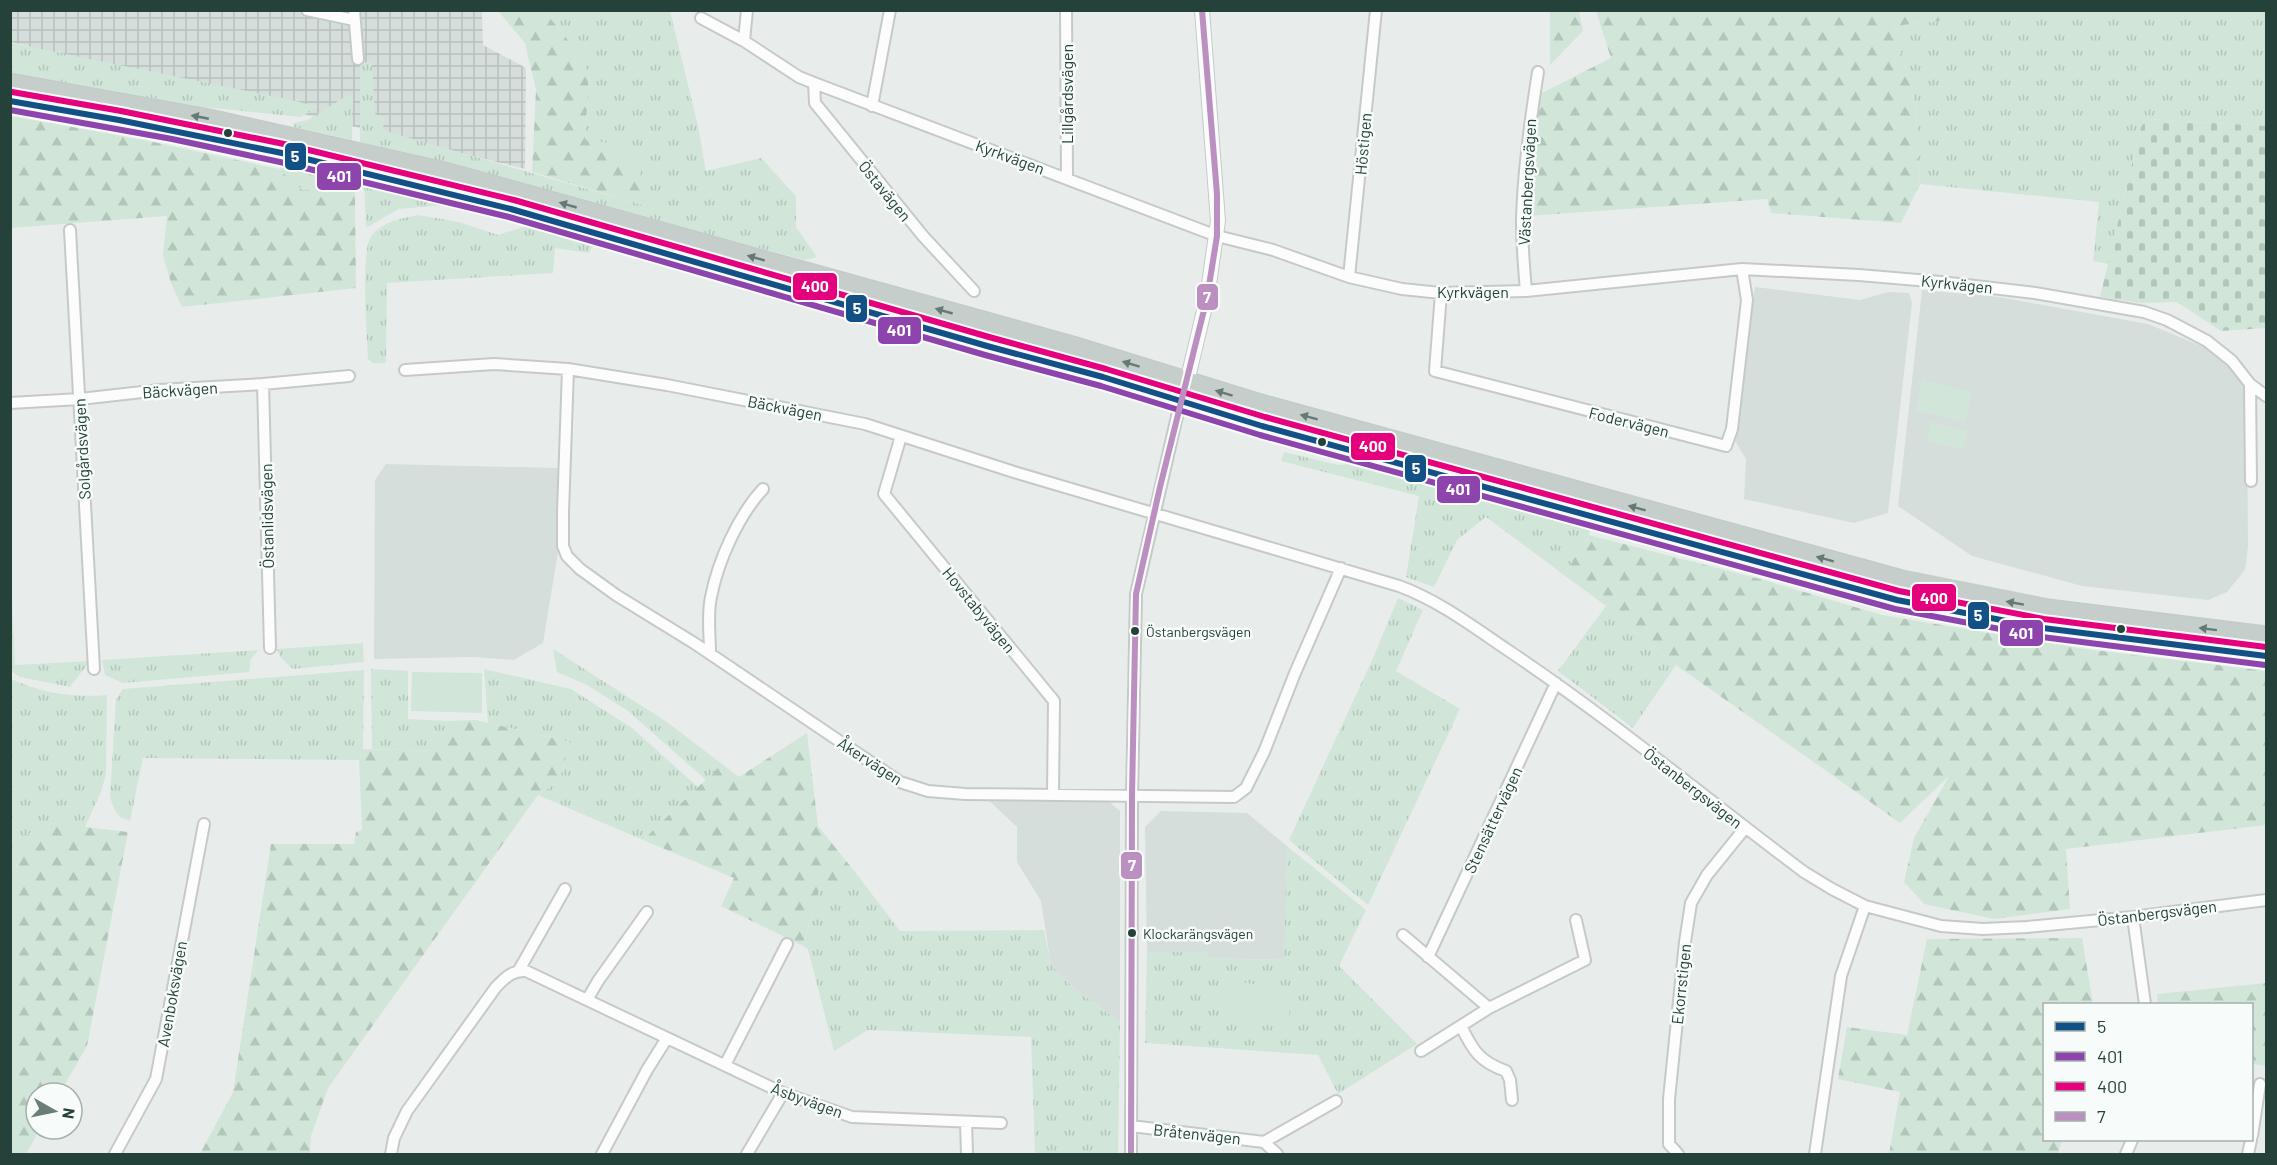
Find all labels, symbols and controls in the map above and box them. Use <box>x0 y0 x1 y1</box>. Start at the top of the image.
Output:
street label: Lillgårdsvägen <box>1057 44 1076 144</box>
one-way arrow <box>191 112 210 121</box>
street label: Höstigen <box>1350 112 1375 176</box>
street label: Västanbergsvägen <box>1514 118 1539 246</box>
unlabelled marker <box>222 127 234 139</box>
street label: Kyrkvägen <box>973 135 1047 178</box>
line badge: 5 <box>284 142 307 171</box>
text: 5 <box>291 146 300 165</box>
street label: Östavägen <box>855 156 916 225</box>
line badge: 401 <box>316 162 362 191</box>
text: 401 <box>327 166 351 185</box>
one-way arrow <box>559 200 577 209</box>
one-way arrow <box>747 253 765 262</box>
street label: Kyrkvägen <box>1920 270 1994 297</box>
line badge: 400 <box>792 272 838 301</box>
text: 400 <box>801 276 829 295</box>
street label: Kyrkvägen <box>1437 282 1509 301</box>
line badge: 7 <box>1196 283 1219 311</box>
text: 7 <box>1203 287 1211 306</box>
line badge: 5 <box>845 294 868 323</box>
text: 5 <box>853 298 862 317</box>
one-way arrow <box>935 305 953 315</box>
line badge: 401 <box>877 316 922 345</box>
text: 401 <box>887 320 911 339</box>
one-way arrow <box>1122 359 1140 368</box>
street label: Bäckvägen <box>142 377 218 402</box>
one-way arrow <box>1215 388 1233 397</box>
street label: Bäckvägen <box>746 391 824 424</box>
street label: Solgårdsvägen <box>69 398 94 500</box>
street label: Fodervägen <box>1587 402 1671 441</box>
one-way arrow <box>1300 412 1318 421</box>
line badge: 400 <box>1350 432 1396 461</box>
unlabelled marker <box>1316 436 1328 448</box>
text: 400 <box>1359 436 1387 455</box>
line badge: 5 <box>1404 454 1427 483</box>
text: 5 <box>1412 458 1421 477</box>
street label: Östanlidsvägen <box>256 463 277 569</box>
line badge: 401 <box>1436 475 1481 504</box>
text: 401 <box>1446 479 1470 498</box>
one-way arrow <box>1628 502 1646 512</box>
one-way arrow <box>1816 554 1834 564</box>
street label: Hovstabyvägen <box>939 563 1020 656</box>
line badge: 400 <box>1911 583 1957 612</box>
text: 400 <box>1920 588 1948 607</box>
one-way arrow <box>2005 598 2024 607</box>
line badge: 5 <box>1967 601 1990 630</box>
text: 5 <box>1974 605 1983 624</box>
line badge: 401 <box>1999 619 2044 647</box>
place label: Östanbergsvägen <box>1146 623 1251 640</box>
text: 401 <box>2009 623 2033 642</box>
unlabelled marker <box>2115 623 2127 635</box>
one-way arrow <box>2199 624 2218 634</box>
marker: Östanbergsvägen <box>1129 625 1141 637</box>
street label: Åkervägen <box>834 733 906 789</box>
street label: Östanbergsvägen <box>1640 743 1746 832</box>
street label: Stensättervägen <box>1460 763 1526 876</box>
line badge: 7 <box>1120 851 1143 880</box>
text: 7 <box>1128 855 1136 874</box>
street label: Östanbergsvägen <box>2096 896 2218 929</box>
place label: Klockarängsvägen <box>1143 925 1253 942</box>
marker: Klockarängsvägen <box>1126 927 1138 939</box>
street label: Avenboksvägen <box>153 939 190 1049</box>
street label: Ekorrstigen <box>1667 943 1694 1025</box>
legend <box>2043 1003 2253 1141</box>
text: 5 <box>2097 1015 2106 1037</box>
text: 401 <box>2097 1045 2123 1067</box>
text: 400 <box>2097 1075 2127 1097</box>
street label: Åsbyvägen <box>769 1078 846 1121</box>
north arrow <box>24 1081 84 1141</box>
text: 7 <box>2097 1105 2106 1127</box>
text: N <box>59 1107 80 1120</box>
street label: Bråtenvägen <box>1152 1119 1242 1148</box>

